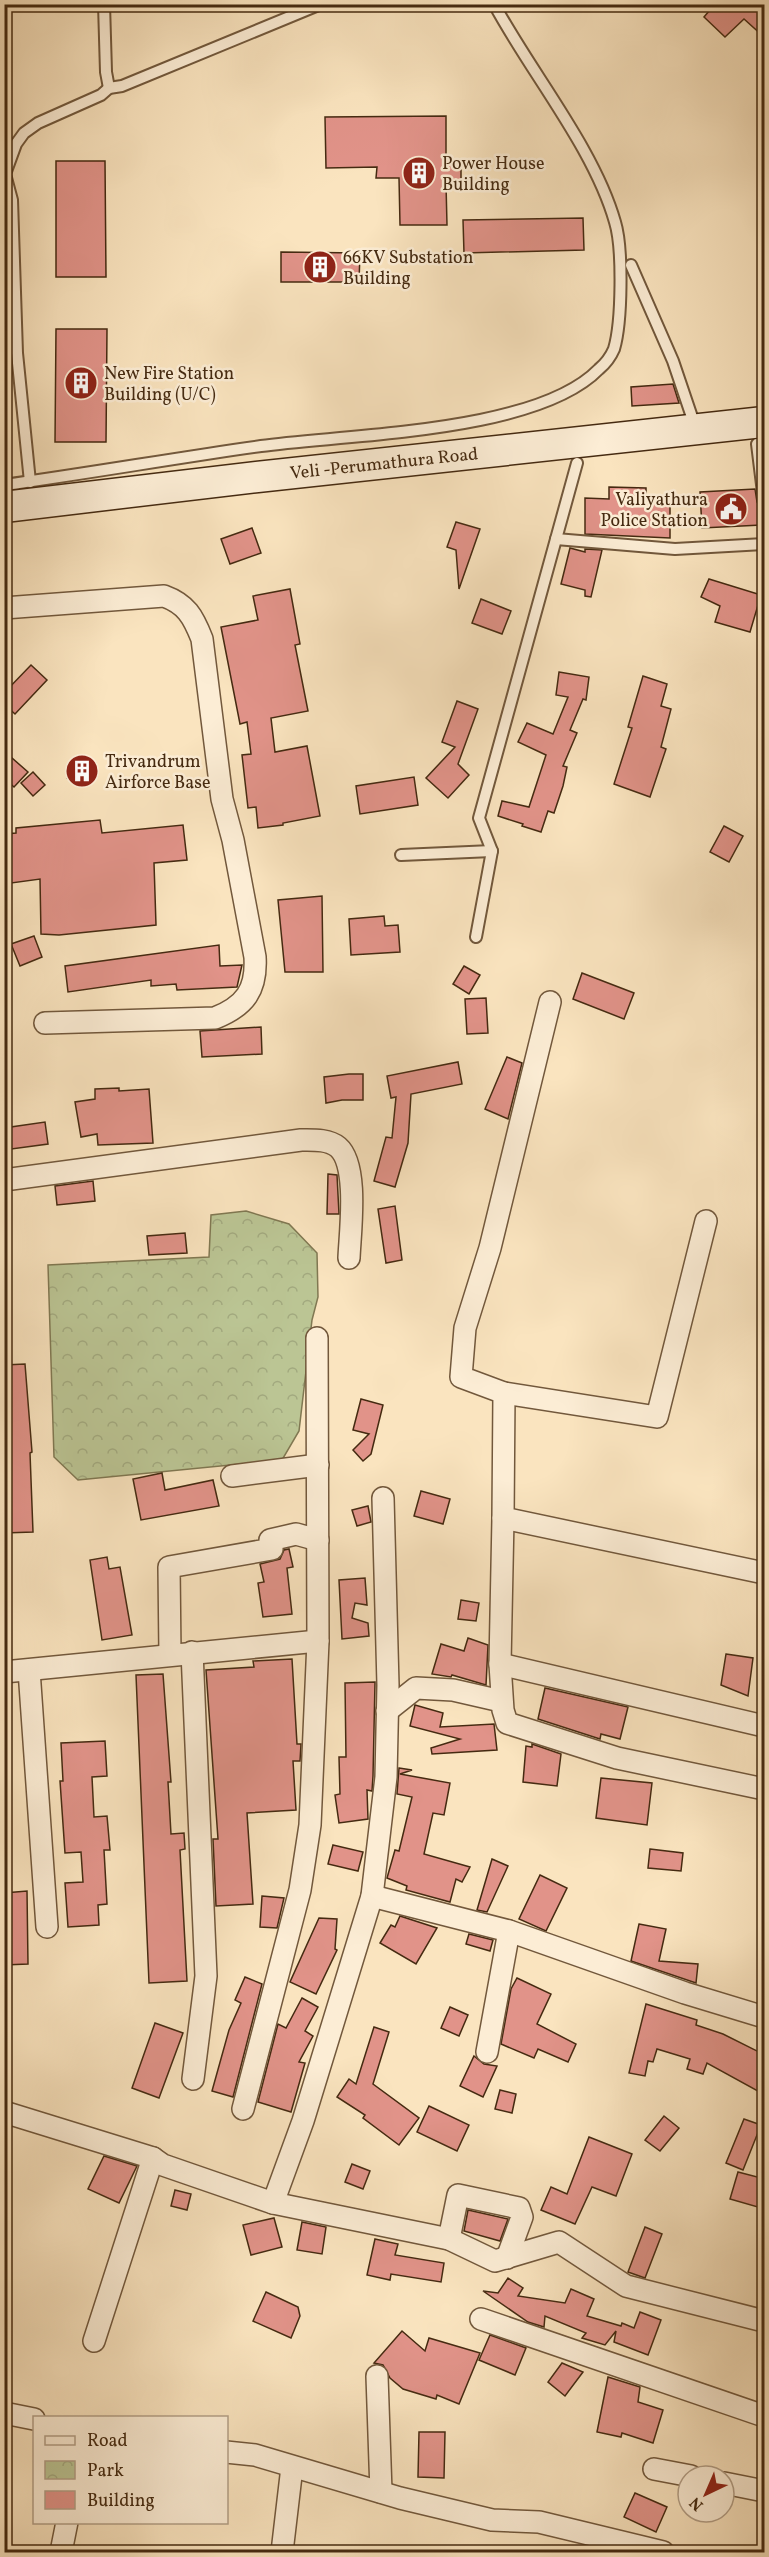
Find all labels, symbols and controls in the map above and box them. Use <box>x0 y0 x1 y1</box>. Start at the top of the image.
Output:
place label: Power House Building <box>442 152 544 198</box>
building icon: Power House Building <box>401 155 437 191</box>
place label: 66KV Substation Building <box>343 246 474 292</box>
building icon: 66KV Substation Building <box>302 249 338 285</box>
place label: New Fire Station Building (U/C) <box>104 362 235 408</box>
building icon: New Fire Station Building (U/C) <box>63 365 99 401</box>
street label: Veli -Perumathura Road <box>289 442 480 487</box>
place label: Valiyathura Police Station <box>601 488 708 534</box>
public building icon: Valiyathura Police Station <box>713 491 749 527</box>
place label: Trivandrum Airforce Base <box>105 750 211 796</box>
building icon: Trivandrum Airforce Base <box>64 753 100 789</box>
legend <box>33 2416 228 2524</box>
text: Road <box>87 2429 128 2454</box>
text: Park <box>87 2459 124 2484</box>
north arrow <box>676 2464 736 2524</box>
text: Building <box>87 2489 155 2514</box>
text: N <box>685 2491 709 2515</box>

